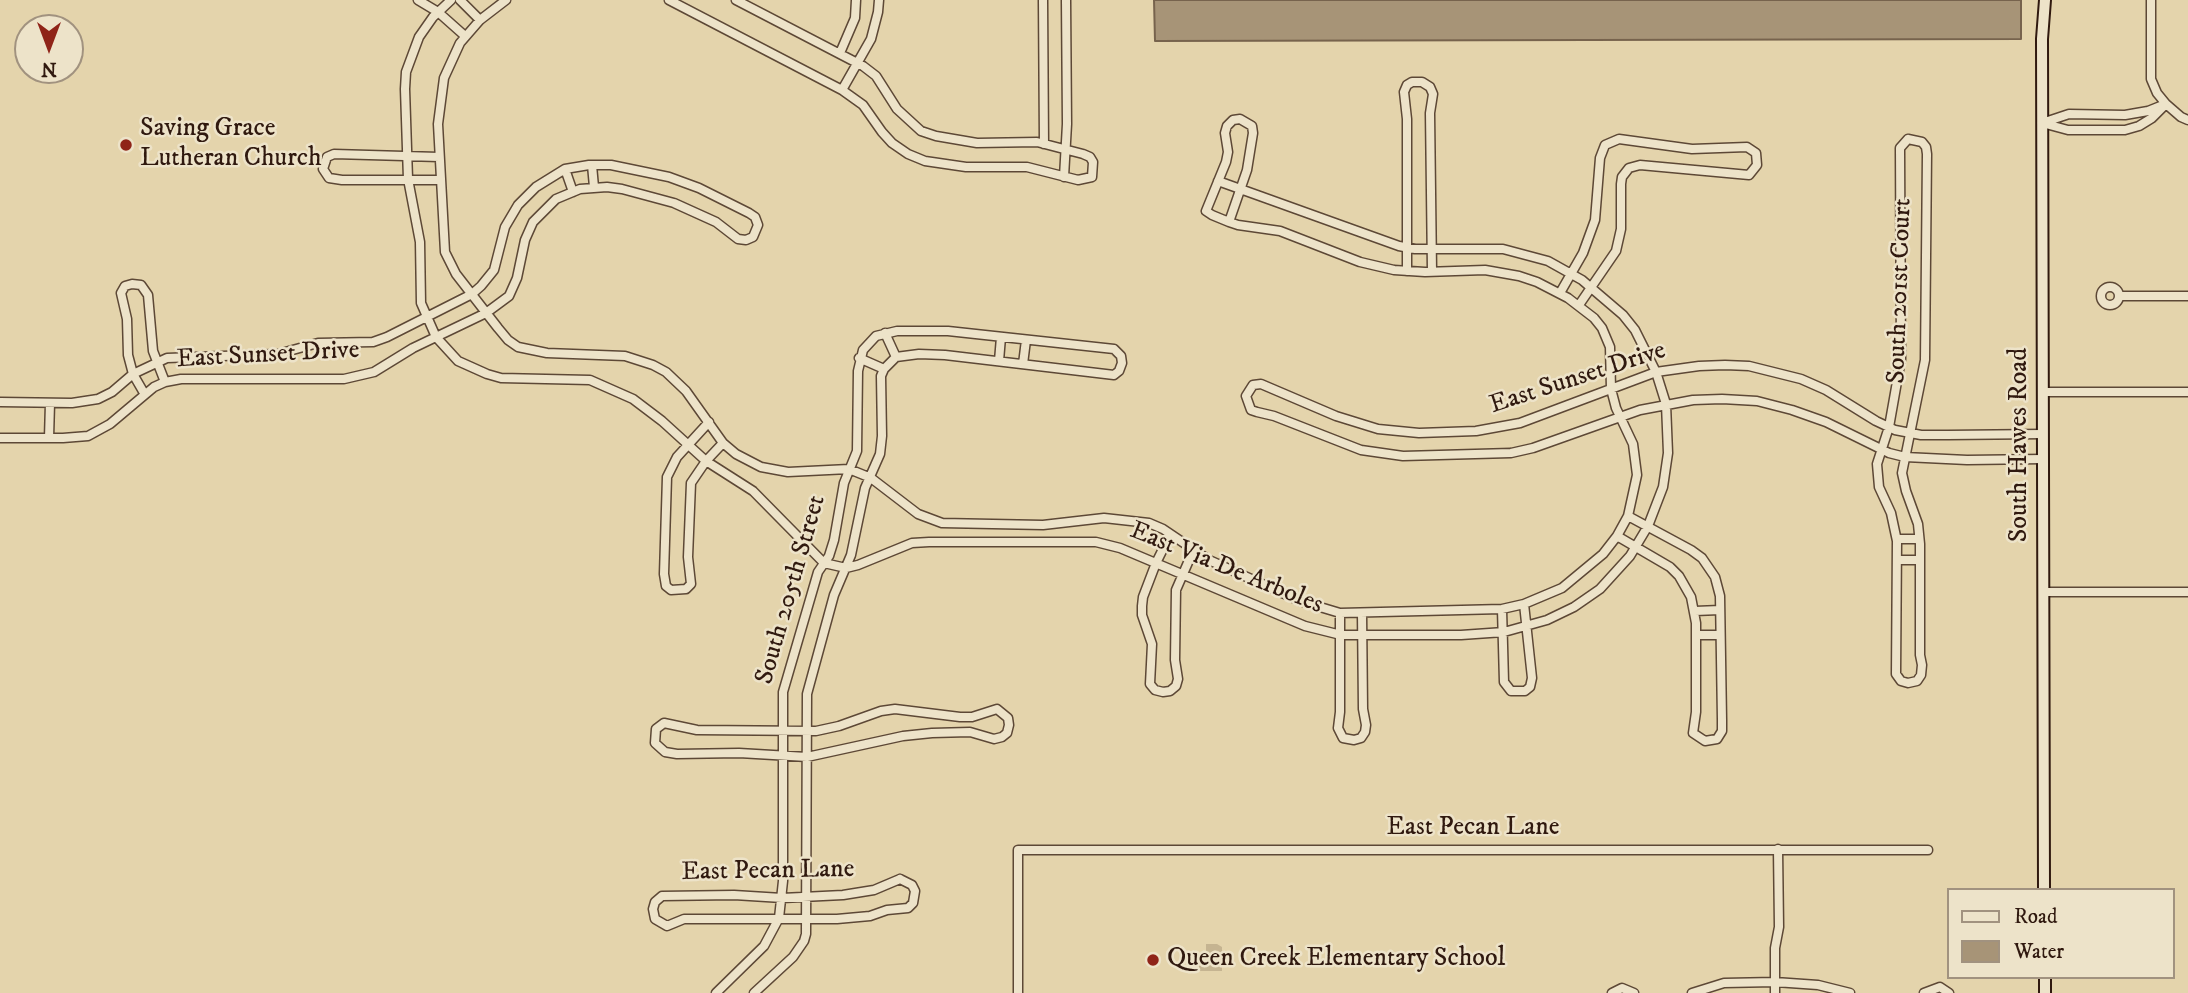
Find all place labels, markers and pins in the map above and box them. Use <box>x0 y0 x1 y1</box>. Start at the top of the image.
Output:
place label: Saving Grace Lutheran Church <box>140 114 322 176</box>
marker: Saving Grace Lutheran Church <box>118 137 134 153</box>
place label: Queen Creek Elementary School <box>1167 944 1505 976</box>
marker: Queen Creek Elementary School <box>1145 952 1161 968</box>

